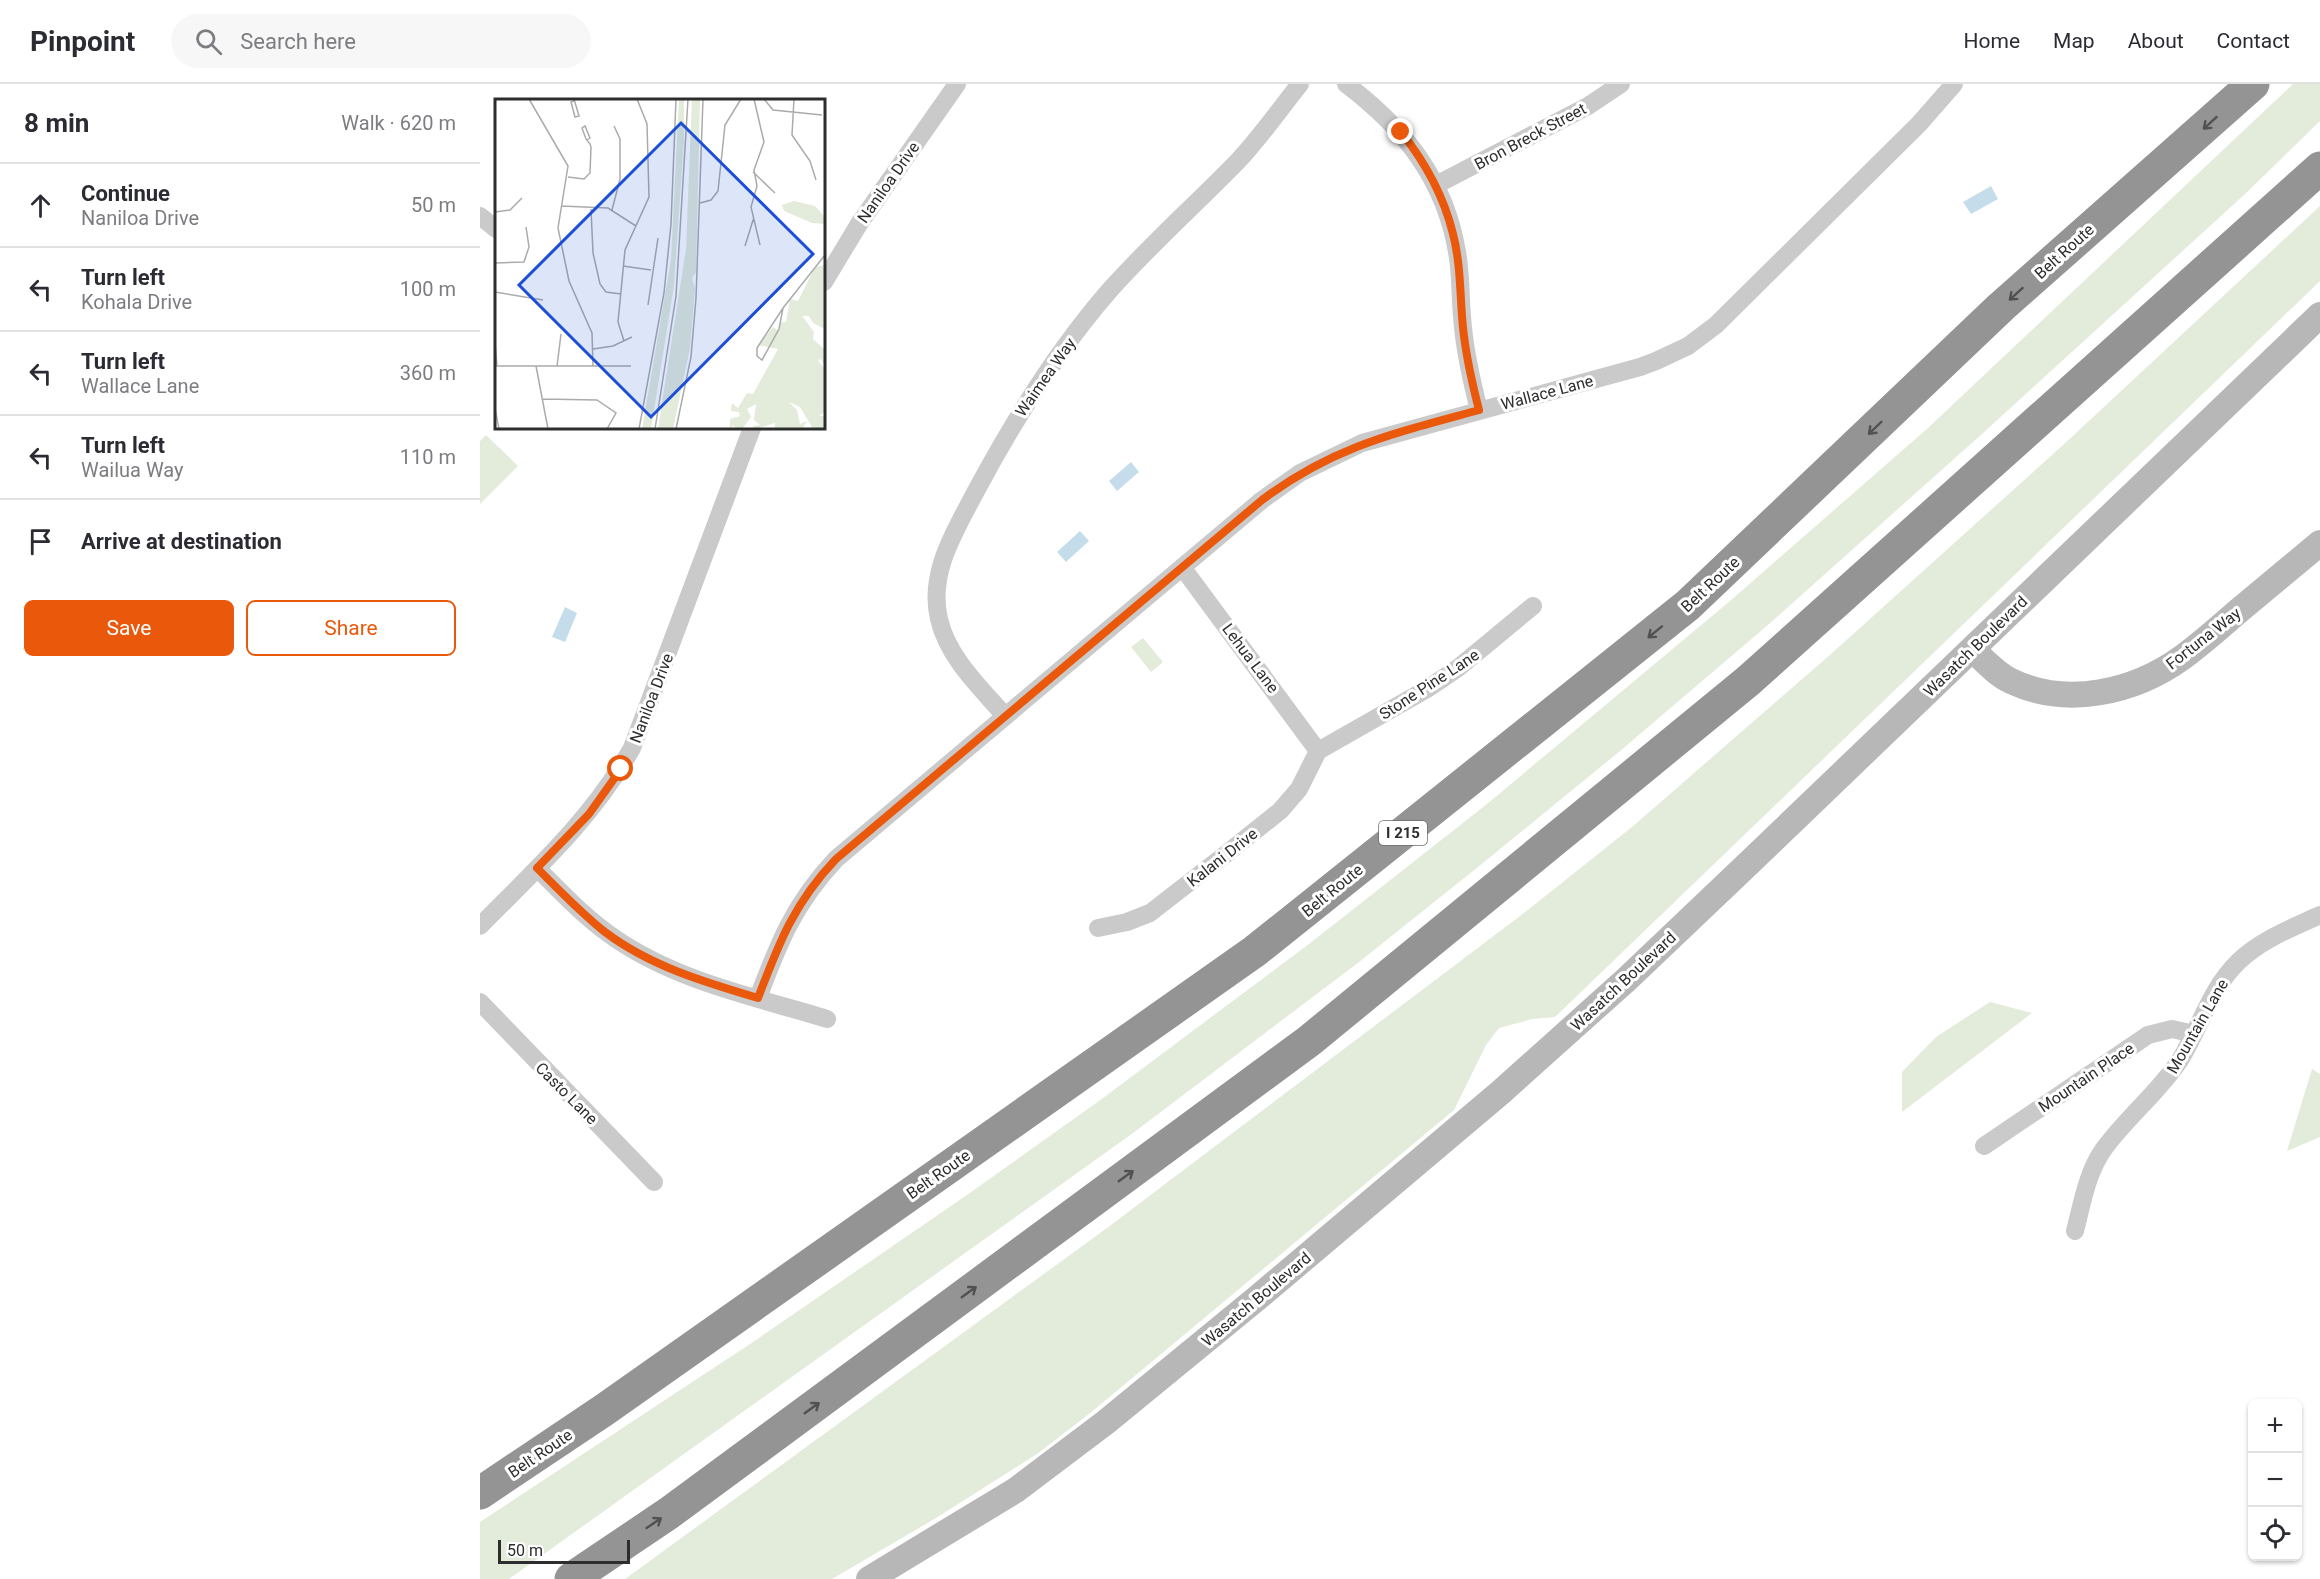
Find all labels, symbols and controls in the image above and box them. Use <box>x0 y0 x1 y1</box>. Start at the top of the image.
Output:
search box <box>171 14 591 68</box>
text: Pinpoint <box>30 25 135 58</box>
icon: search <box>192 25 225 58</box>
text: Search here <box>240 29 356 54</box>
text: Home <box>1964 29 2020 53</box>
text: Map <box>2053 29 2095 53</box>
text: About <box>2128 29 2184 53</box>
text: Contact <box>2217 29 2290 53</box>
inset map <box>495 99 825 429</box>
street label: Bron Breck Street <box>1471 99 1589 174</box>
text: 8 min <box>24 108 89 138</box>
text: Walk · 620 m <box>341 111 456 135</box>
one-way arrow <box>2202 116 2217 130</box>
route end <box>1387 118 1413 144</box>
street label: Naniloa Drive <box>854 138 923 226</box>
text: Continue <box>81 181 170 206</box>
icon: ahead <box>24 189 57 222</box>
text: 50 m <box>411 193 456 217</box>
text: Naniloa Drive <box>81 206 199 230</box>
street label: Belt Route <box>2031 220 2098 283</box>
text: Turn left <box>81 265 165 290</box>
icon: left <box>24 273 57 306</box>
text: 100 m <box>400 277 456 301</box>
one-way arrow <box>2009 287 2024 301</box>
text: Kohala Drive <box>81 290 192 314</box>
street label: Waimea Way <box>1011 334 1080 420</box>
text: Turn left <box>81 349 165 374</box>
icon: left <box>24 357 57 390</box>
text: 360 m <box>400 361 456 385</box>
street label: Wallace Lane <box>1499 371 1595 414</box>
text: Wallace Lane <box>81 374 199 398</box>
one-way arrow <box>1867 421 1882 435</box>
text: Turn left <box>81 433 165 458</box>
icon: left <box>24 441 57 474</box>
text: 110 m <box>400 445 456 469</box>
text: Wailua Way <box>81 458 184 482</box>
icon: arrive <box>24 525 57 558</box>
text: Arrive at destination <box>81 529 282 554</box>
street label: Belt Route <box>1677 552 1744 616</box>
street label: Wasatch Boulevard <box>1920 592 2031 701</box>
button: Save <box>24 600 234 656</box>
button: Share <box>246 600 456 656</box>
street label: Fortuna Way <box>2162 603 2245 673</box>
street label: Lehua Lane <box>1218 620 1283 697</box>
one-way arrow <box>1647 625 1663 638</box>
street label: Stone Pine Lane <box>1376 645 1483 724</box>
street label: Naniloa Drive <box>626 651 677 746</box>
route start <box>607 755 633 781</box>
road number: I 215 <box>1379 821 1427 845</box>
street label: Kalani Drive <box>1183 824 1261 891</box>
street label: Belt Route <box>1298 860 1367 921</box>
street label: Wasatch Boulevard <box>1567 928 1680 1035</box>
street label: Mountain Lane <box>2163 976 2232 1077</box>
street label: Mountain Place <box>2035 1039 2138 1116</box>
street label: Casto Lane <box>532 1058 602 1128</box>
street label: Belt Route <box>903 1146 974 1203</box>
one-way arrow <box>1117 1170 1133 1183</box>
street label: Wasatch Boulevard <box>1198 1248 1315 1351</box>
one-way arrow <box>960 1286 976 1298</box>
map controls <box>2248 1399 2302 1561</box>
button: + <box>2248 1399 2302 1453</box>
one-way arrow <box>803 1402 819 1414</box>
street label: Belt Route <box>505 1425 576 1482</box>
button: − <box>2248 1453 2302 1507</box>
button: locate <box>2248 1507 2302 1561</box>
one-way arrow <box>646 1517 662 1529</box>
scale bar <box>498 1537 630 1564</box>
text: 50 m <box>507 1541 543 1560</box>

